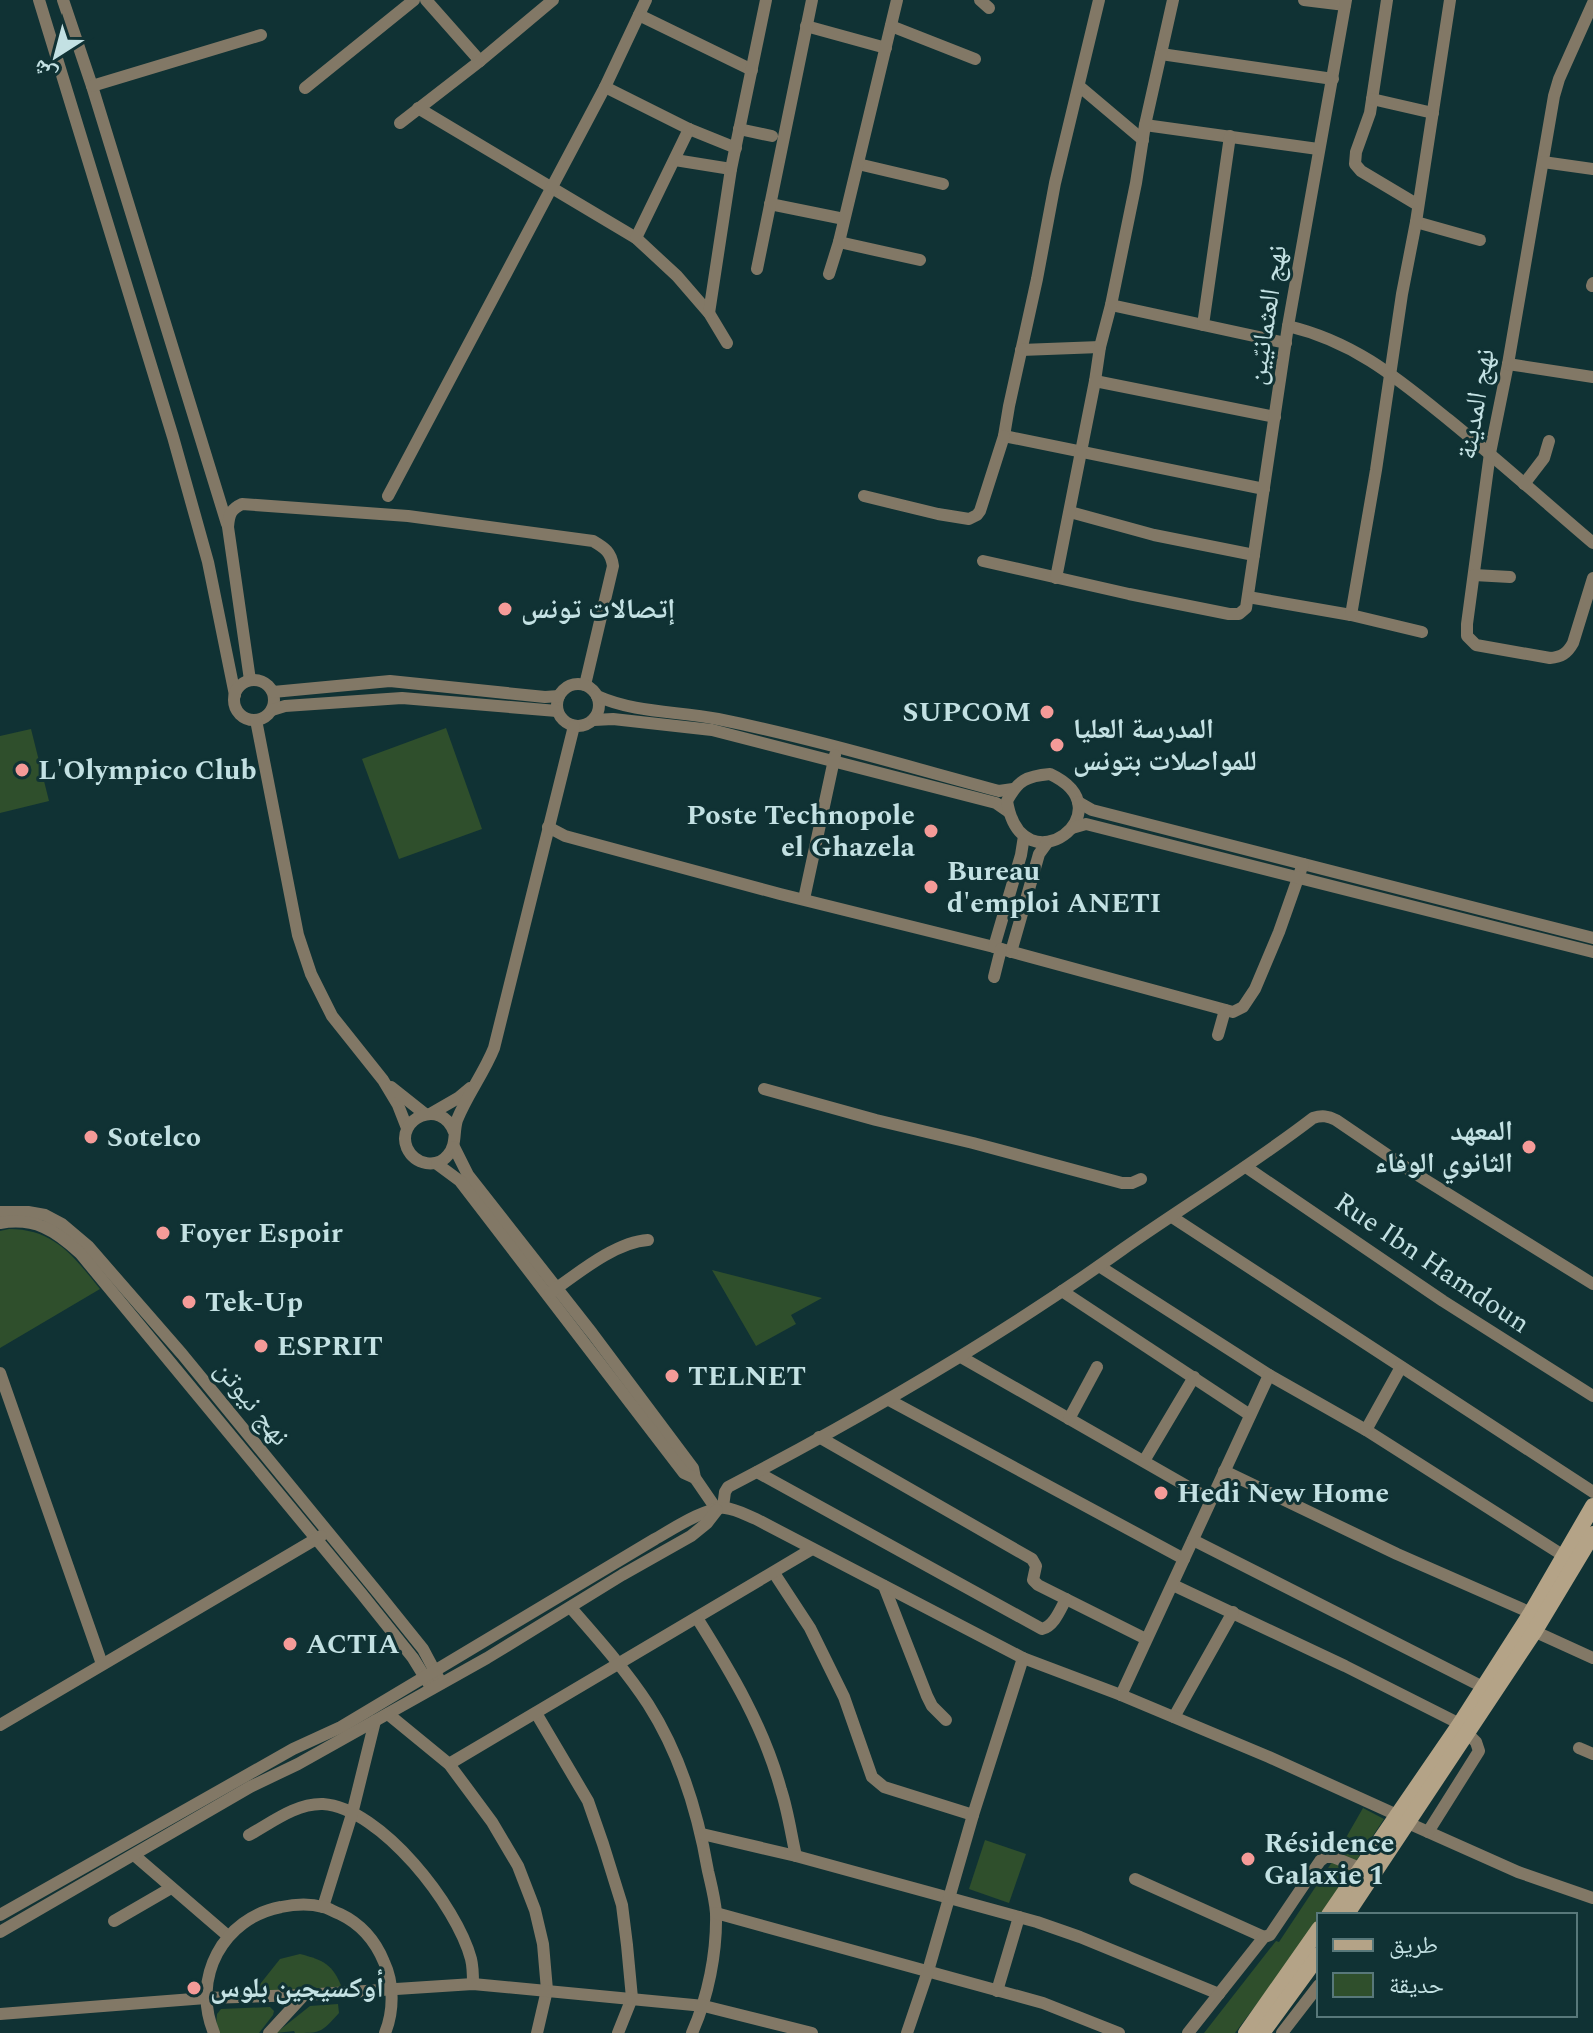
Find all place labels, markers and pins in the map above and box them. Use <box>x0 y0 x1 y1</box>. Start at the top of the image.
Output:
place label: إتصالات تونس <box>521 588 675 631</box>
marker: إتصالات تونس <box>496 600 514 618</box>
place label: SUPCOM <box>903 691 1031 734</box>
marker: SUPCOM <box>1038 703 1056 721</box>
place label: المدرسة العليا للمواصلات بتونس <box>1073 708 1257 783</box>
marker: المدرسة العليا للمواصلات بتونس <box>1048 736 1066 754</box>
place label: L'Olympico Club <box>38 749 257 792</box>
marker: L'Olympico Club <box>13 761 31 779</box>
place label: Poste Technopole el Ghazela <box>686 794 916 869</box>
marker: Poste Technopole el Ghazela <box>922 822 940 840</box>
place label: Bureau d'emploi ANETI <box>947 850 1161 925</box>
marker: Bureau d'emploi ANETI <box>922 878 940 896</box>
place label: المعهد الثانوي الوفاء <box>1374 1110 1513 1185</box>
place label: Sotelco <box>107 1116 201 1159</box>
marker: Sotelco <box>82 1128 100 1146</box>
marker: المعهد الثانوي الوفاء <box>1520 1138 1538 1156</box>
place label: Foyer Espoir <box>179 1212 343 1255</box>
marker: Foyer Espoir <box>154 1224 172 1242</box>
place label: Tek-Up <box>205 1281 303 1324</box>
marker: Tek-Up <box>180 1293 198 1311</box>
place label: ESPRIT <box>277 1325 383 1368</box>
marker: ESPRIT <box>252 1337 270 1355</box>
place label: TELNET <box>688 1355 806 1398</box>
marker: TELNET <box>663 1367 681 1385</box>
place label: Hedi New Home <box>1177 1472 1389 1515</box>
marker: Hedi New Home <box>1152 1484 1170 1502</box>
place label: ACTIA <box>306 1623 400 1666</box>
marker: ACTIA <box>281 1635 299 1653</box>
place label: Résidence Galaxie 1 <box>1264 1822 1394 1897</box>
marker: Résidence Galaxie 1 <box>1239 1850 1257 1868</box>
place label: أوكسيجين بلوس <box>210 1967 384 2010</box>
marker: أوكسيجين بلوس <box>185 1979 203 1997</box>

